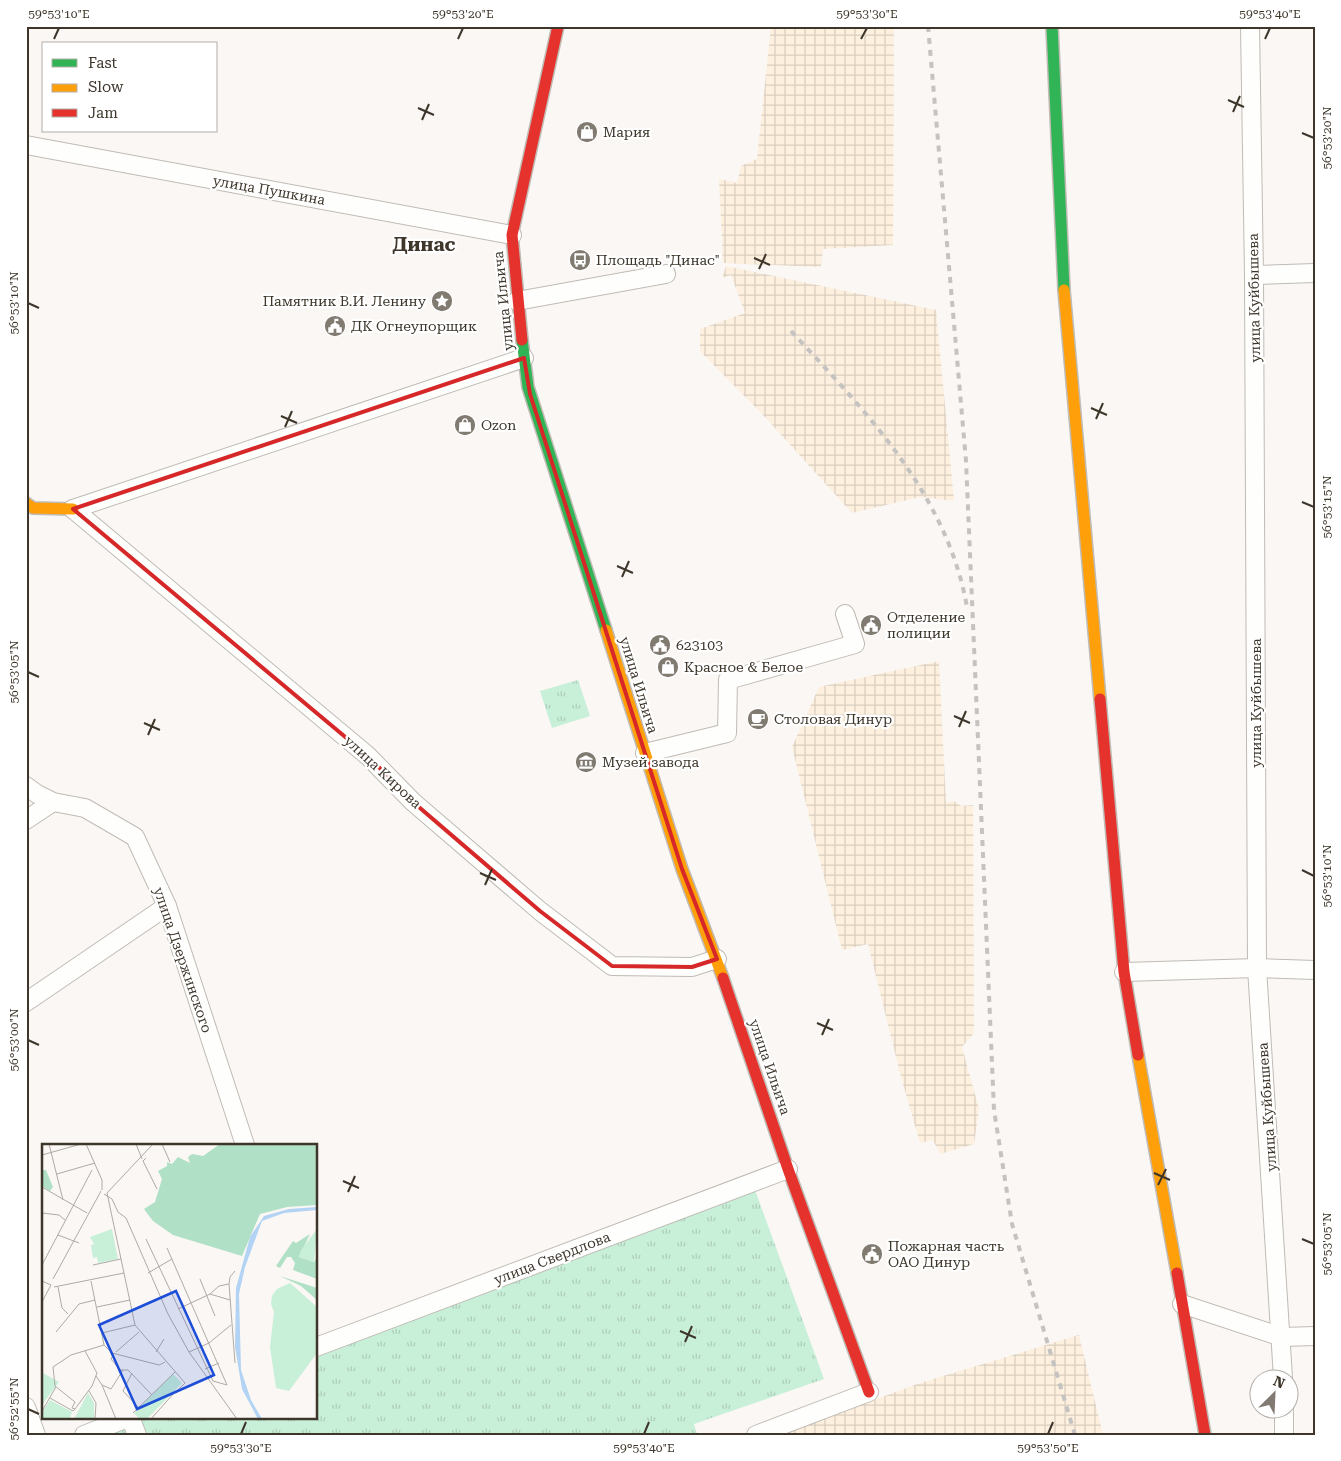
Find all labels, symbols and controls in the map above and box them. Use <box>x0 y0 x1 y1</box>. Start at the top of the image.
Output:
text: 59°53'10"E <box>28 7 90 21</box>
text: 59°53'20"E <box>432 7 494 21</box>
text: 59°53'30"E <box>836 7 898 21</box>
text: 59°53'40"E <box>1239 7 1301 21</box>
legend <box>42 42 218 132</box>
text: Fast <box>88 54 118 72</box>
text: Slow <box>88 78 124 96</box>
text: Jam <box>88 104 118 122</box>
text: 56°53'20"N <box>1320 106 1334 170</box>
shop icon: Мария <box>575 120 599 144</box>
place label: Мария <box>603 124 650 140</box>
street label: улица Пушкина <box>212 172 327 208</box>
district label: Динас <box>393 233 456 256</box>
street label: улица Куйбышева <box>1245 233 1263 363</box>
bus stop icon: Площадь "Динас" <box>568 248 592 272</box>
street label: улица Ильича <box>490 250 516 352</box>
place label: Площадь "Динас" <box>596 252 720 268</box>
text: 56°53'10"N <box>7 271 21 335</box>
place icon: Памятник В.И. Ленину <box>430 289 454 313</box>
place label: Памятник В.И. Ленину <box>263 293 427 309</box>
public building icon: ДК Огнеупорщик <box>323 314 347 338</box>
place label: ДК Огнеупорщик <box>351 318 477 334</box>
shop icon: Ozon <box>453 413 477 437</box>
place label: Ozon <box>481 417 516 433</box>
text: 56°53'15"N <box>1320 475 1334 539</box>
place label: Отделение полиции <box>887 609 966 641</box>
public building icon: Отделение полиции <box>859 613 883 637</box>
public building icon: 623103 <box>648 633 672 657</box>
street label: улица Ильича <box>617 635 661 736</box>
place label: 623103 <box>676 637 723 653</box>
street label: улица Куйбышева <box>1248 638 1264 768</box>
text: 56°53'05"N <box>7 640 21 704</box>
shop icon: Красное & Белое <box>656 655 680 679</box>
place label: Красное & Белое <box>684 659 803 675</box>
cafe icon: Столовая Динур <box>746 707 770 731</box>
place label: Столовая Динур <box>774 711 892 727</box>
street label: улица Кирова <box>341 732 425 812</box>
museum icon: Музей завода <box>574 750 598 774</box>
place label: Музей завода <box>602 754 699 770</box>
text: 56°53'10"N <box>1320 844 1334 908</box>
street label: улица Дзержинского <box>151 885 215 1035</box>
text: 56°53'00"N <box>7 1008 21 1072</box>
street label: улица Ильича <box>746 1017 794 1117</box>
street label: улица Куйбышева <box>1254 1042 1279 1172</box>
inset map <box>42 1144 318 1418</box>
text: 56°53'05"N <box>1320 1212 1334 1276</box>
street label: улица Свердлова <box>492 1228 613 1288</box>
place label: Пожарная часть ОАО Динур <box>888 1238 1005 1270</box>
public building icon: Пожарная часть ОАО Динур <box>860 1242 884 1266</box>
north arrow <box>1248 1368 1298 1418</box>
text: N <box>1271 1373 1288 1392</box>
text: 56°52'55"N <box>7 1377 21 1441</box>
text: 59°53'30"E <box>210 1441 272 1455</box>
text: 59°53'40"E <box>613 1441 675 1455</box>
text: 59°53'50"E <box>1017 1441 1079 1455</box>

